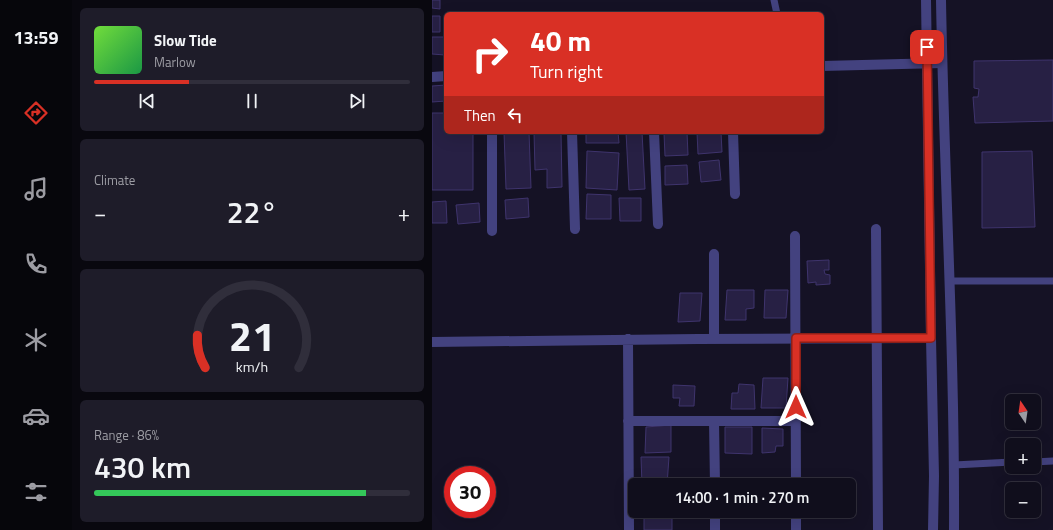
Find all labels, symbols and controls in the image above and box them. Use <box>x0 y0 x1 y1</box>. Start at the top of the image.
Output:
text: 40 m <box>530 19 591 62</box>
text: 13:59 <box>14 24 58 51</box>
icon: right <box>464 28 516 80</box>
text: Slow Tide <box>154 29 217 52</box>
pin <box>910 30 944 64</box>
icon: arrive <box>916 36 938 58</box>
text: Marlow <box>154 52 196 72</box>
text: Turn right <box>530 58 603 85</box>
icon: previous <box>136 90 158 112</box>
icon: pause <box>241 90 263 112</box>
icon: next <box>346 90 368 112</box>
icon: directions <box>22 99 50 127</box>
text: Then <box>464 104 496 127</box>
icon: left <box>504 104 526 126</box>
text: Climate <box>94 170 135 190</box>
icon: music <box>22 175 50 203</box>
text: 22° <box>227 189 277 235</box>
text: − <box>94 196 106 230</box>
text: + <box>398 196 410 230</box>
icon: phone <box>22 250 50 278</box>
text: 21 <box>229 304 275 367</box>
icon: climate <box>22 326 50 354</box>
text: km/h <box>236 356 268 378</box>
position arrow <box>775 386 817 428</box>
north arrow <box>1005 394 1041 430</box>
map controls <box>1005 394 1041 518</box>
icon: car <box>22 402 50 430</box>
text: Range · 86% <box>94 425 159 445</box>
button: + <box>1005 438 1041 474</box>
text: 430 km <box>94 444 191 490</box>
speed limit sign: 30 <box>444 466 496 518</box>
icon: filters <box>22 478 50 506</box>
button: − <box>1005 482 1041 518</box>
text: 14:00 · 1 min · 270 m <box>675 486 809 509</box>

